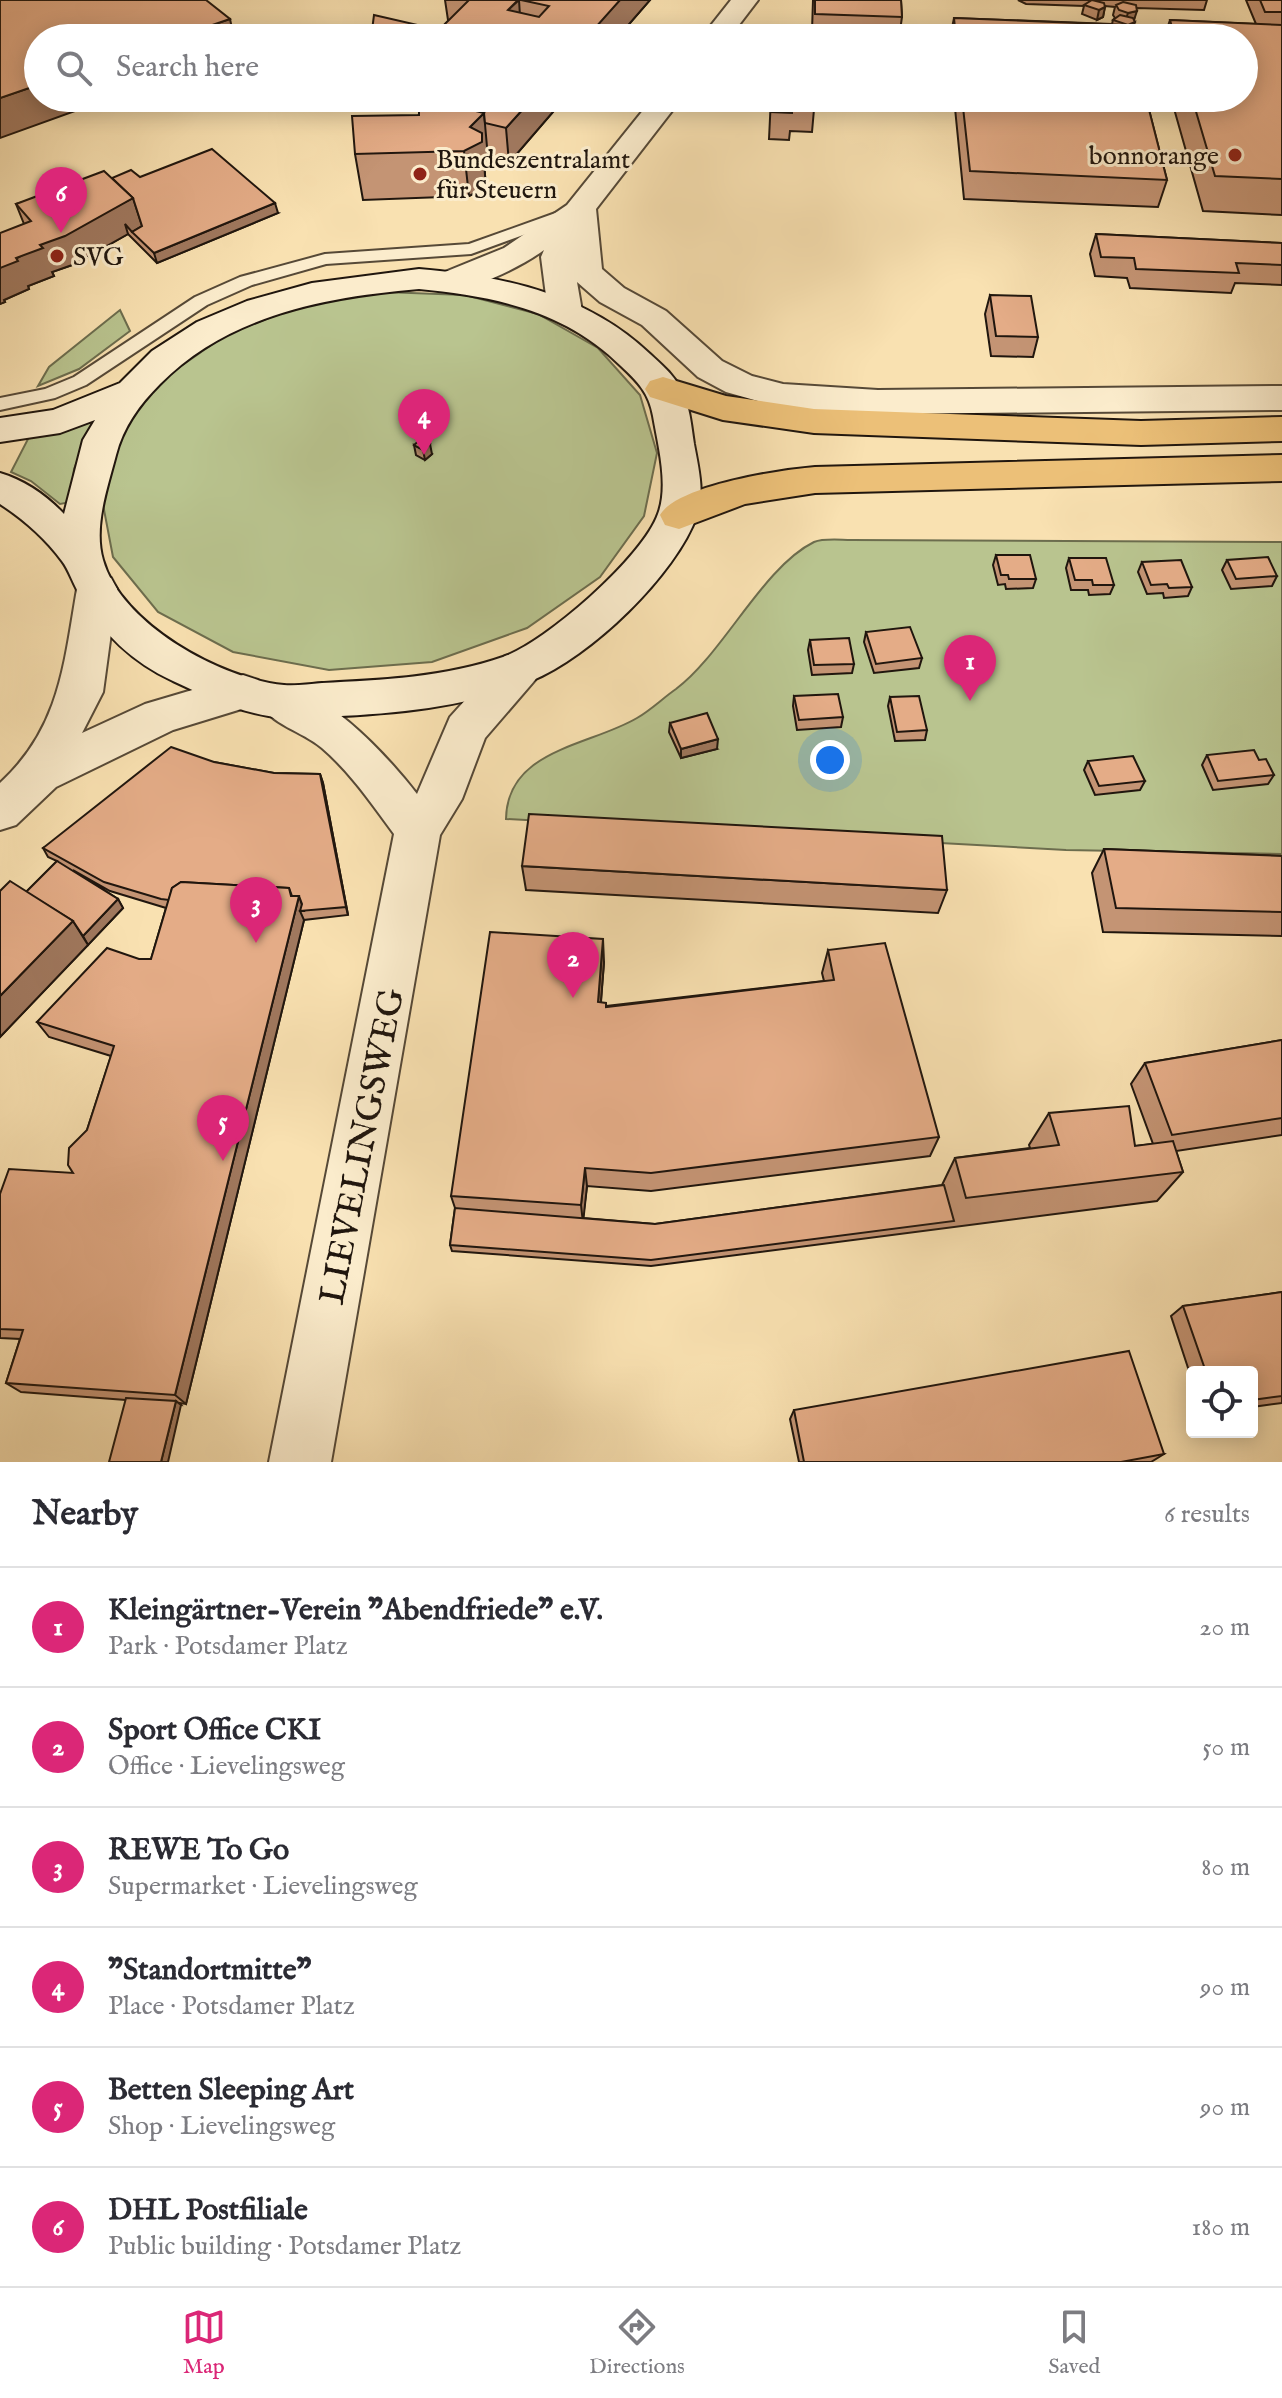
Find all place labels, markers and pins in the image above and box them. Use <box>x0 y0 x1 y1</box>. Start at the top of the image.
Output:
place label: bonnorange <box>1089 140 1219 173</box>
place label: Bundeszentralamt für Steuern <box>436 144 630 207</box>
marker: bonnorange <box>1226 146 1244 164</box>
marker: Bundeszentralamt für Steuern <box>411 165 429 183</box>
pin: 6 <box>35 167 87 233</box>
place label: SVG <box>73 241 124 274</box>
marker: SVG <box>48 247 66 265</box>
pin: 4 <box>398 389 450 455</box>
pin: 1 <box>944 635 996 701</box>
pin: 3 <box>230 877 282 943</box>
pin: 2 <box>547 932 599 998</box>
pin: 5 <box>197 1095 249 1161</box>

